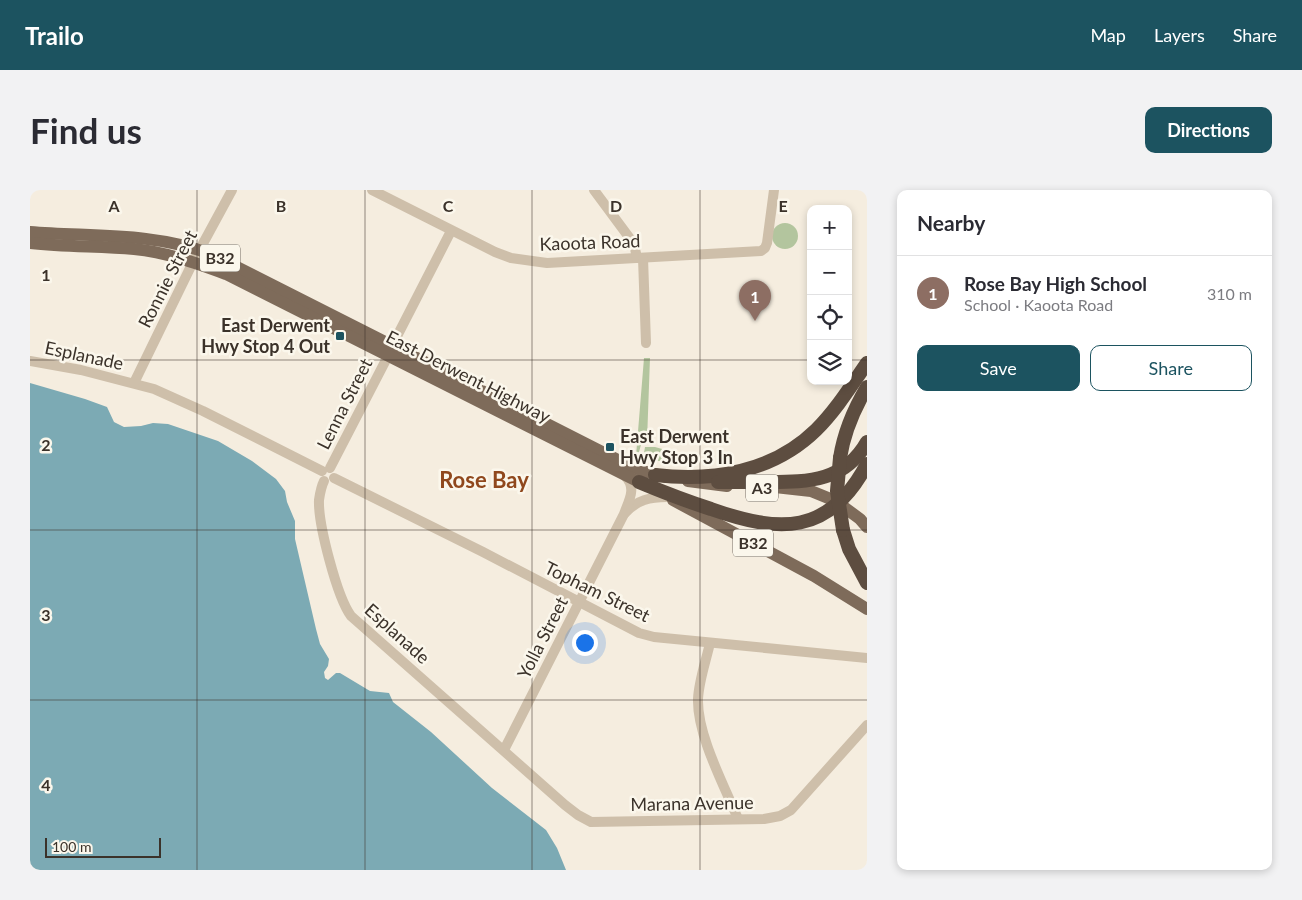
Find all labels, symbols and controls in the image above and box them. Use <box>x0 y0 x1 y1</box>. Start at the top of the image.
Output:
text: Trailo <box>25 21 84 50</box>
text: Map <box>1090 24 1126 46</box>
text: Layers <box>1154 24 1205 46</box>
text: Share <box>1233 24 1277 46</box>
button: Directions <box>1145 107 1272 153</box>
text: Find us <box>30 109 142 151</box>
text: A <box>107 196 120 215</box>
text: B <box>276 196 286 215</box>
text: C <box>443 196 454 215</box>
text: D <box>610 196 622 215</box>
text: E <box>778 196 788 215</box>
map controls <box>807 205 852 385</box>
button: + <box>807 205 852 250</box>
text: Nearby <box>917 210 985 235</box>
street label: Ronnie Street <box>133 225 201 331</box>
street label: Kaoota Road <box>539 229 641 255</box>
road number: B32 <box>200 244 240 272</box>
button: − <box>807 250 852 295</box>
text: 1 <box>41 265 51 284</box>
text: Rose Bay High School <box>964 272 1147 295</box>
pin: 1 <box>739 280 771 321</box>
text: 1 <box>928 284 938 303</box>
text: 310 m <box>1207 284 1252 303</box>
button: locate <box>807 295 852 340</box>
text: School · Kaoota Road <box>964 295 1113 314</box>
place label: East Derwent Hwy Stop 4 Out <box>201 314 330 357</box>
street label: East Derwent Highway <box>383 325 555 427</box>
marker: East Derwent Hwy Stop 4 Out <box>334 330 346 342</box>
street label: Esplanade <box>43 336 126 374</box>
button: layers <box>807 340 852 385</box>
button: Save <box>917 345 1080 391</box>
button: Share <box>1090 345 1252 391</box>
street label: Lenna Street <box>312 354 377 453</box>
place label: East Derwent Hwy Stop 3 In <box>620 425 733 468</box>
text: 2 <box>41 435 51 454</box>
marker: East Derwent Hwy Stop 3 In <box>604 441 616 453</box>
district label: Rose Bay <box>439 466 529 493</box>
road number: A3 <box>746 474 778 502</box>
road number: B32 <box>733 529 773 556</box>
street label: Topham Street <box>541 556 654 626</box>
street label: Yolla Street <box>512 592 572 682</box>
street label: Esplanade <box>361 598 435 668</box>
text: 3 <box>41 605 51 624</box>
your location <box>572 630 598 656</box>
text: 4 <box>41 775 51 794</box>
street label: Marana Avenue <box>630 791 754 815</box>
scale bar <box>45 835 161 858</box>
text: 100 m <box>52 838 91 855</box>

